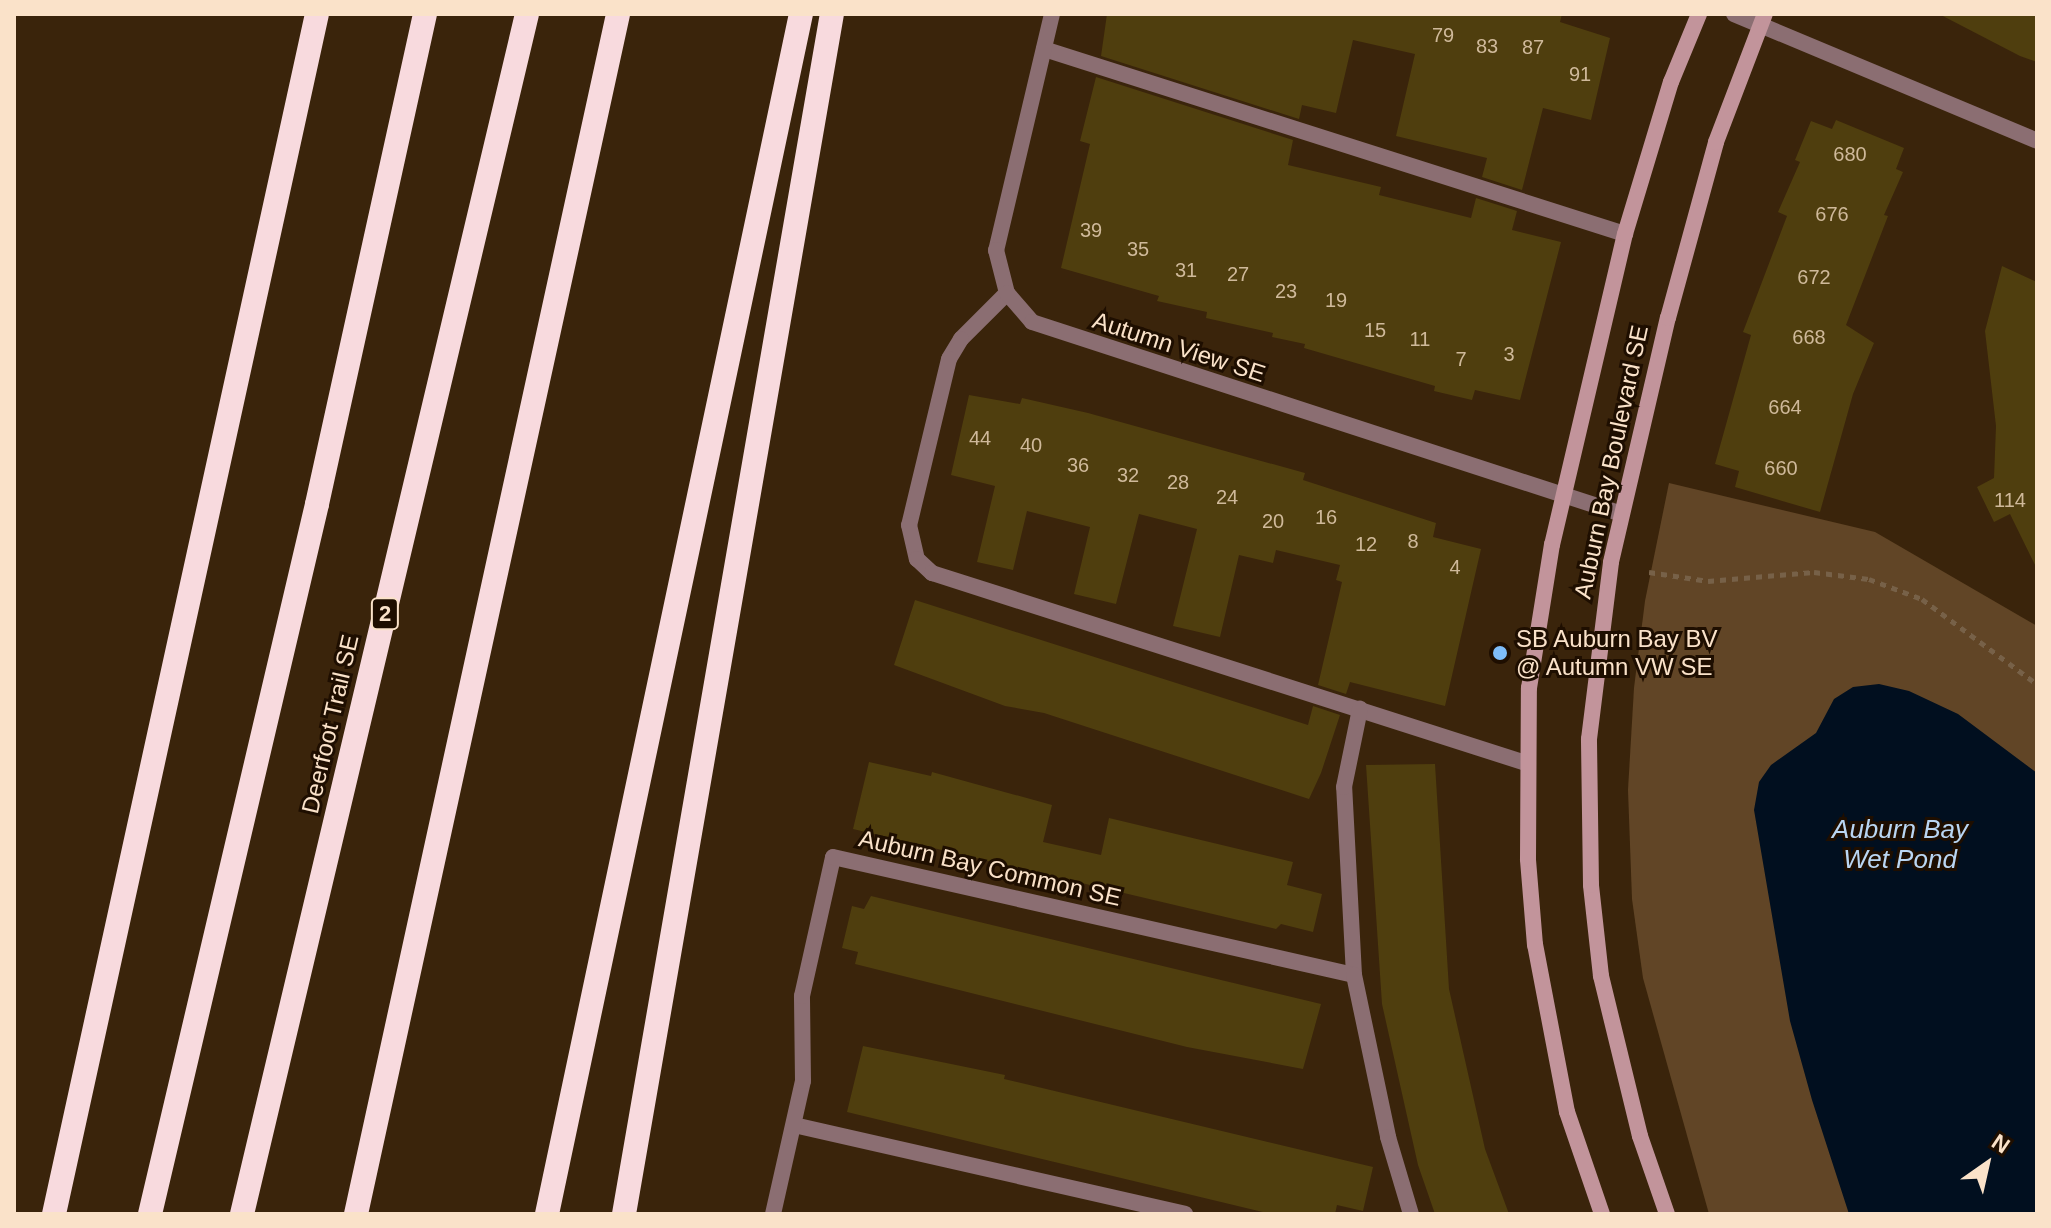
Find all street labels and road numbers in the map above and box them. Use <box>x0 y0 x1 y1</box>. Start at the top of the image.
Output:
street label: Autumn View SE <box>1089 306 1269 388</box>
street label: Auburn Bay Boulevard SE <box>1568 323 1654 601</box>
road number: 2 <box>369 596 401 632</box>
street label: Deerfoot Trail SE <box>295 632 365 816</box>
street label: Auburn Bay Common SE <box>856 824 1124 912</box>

